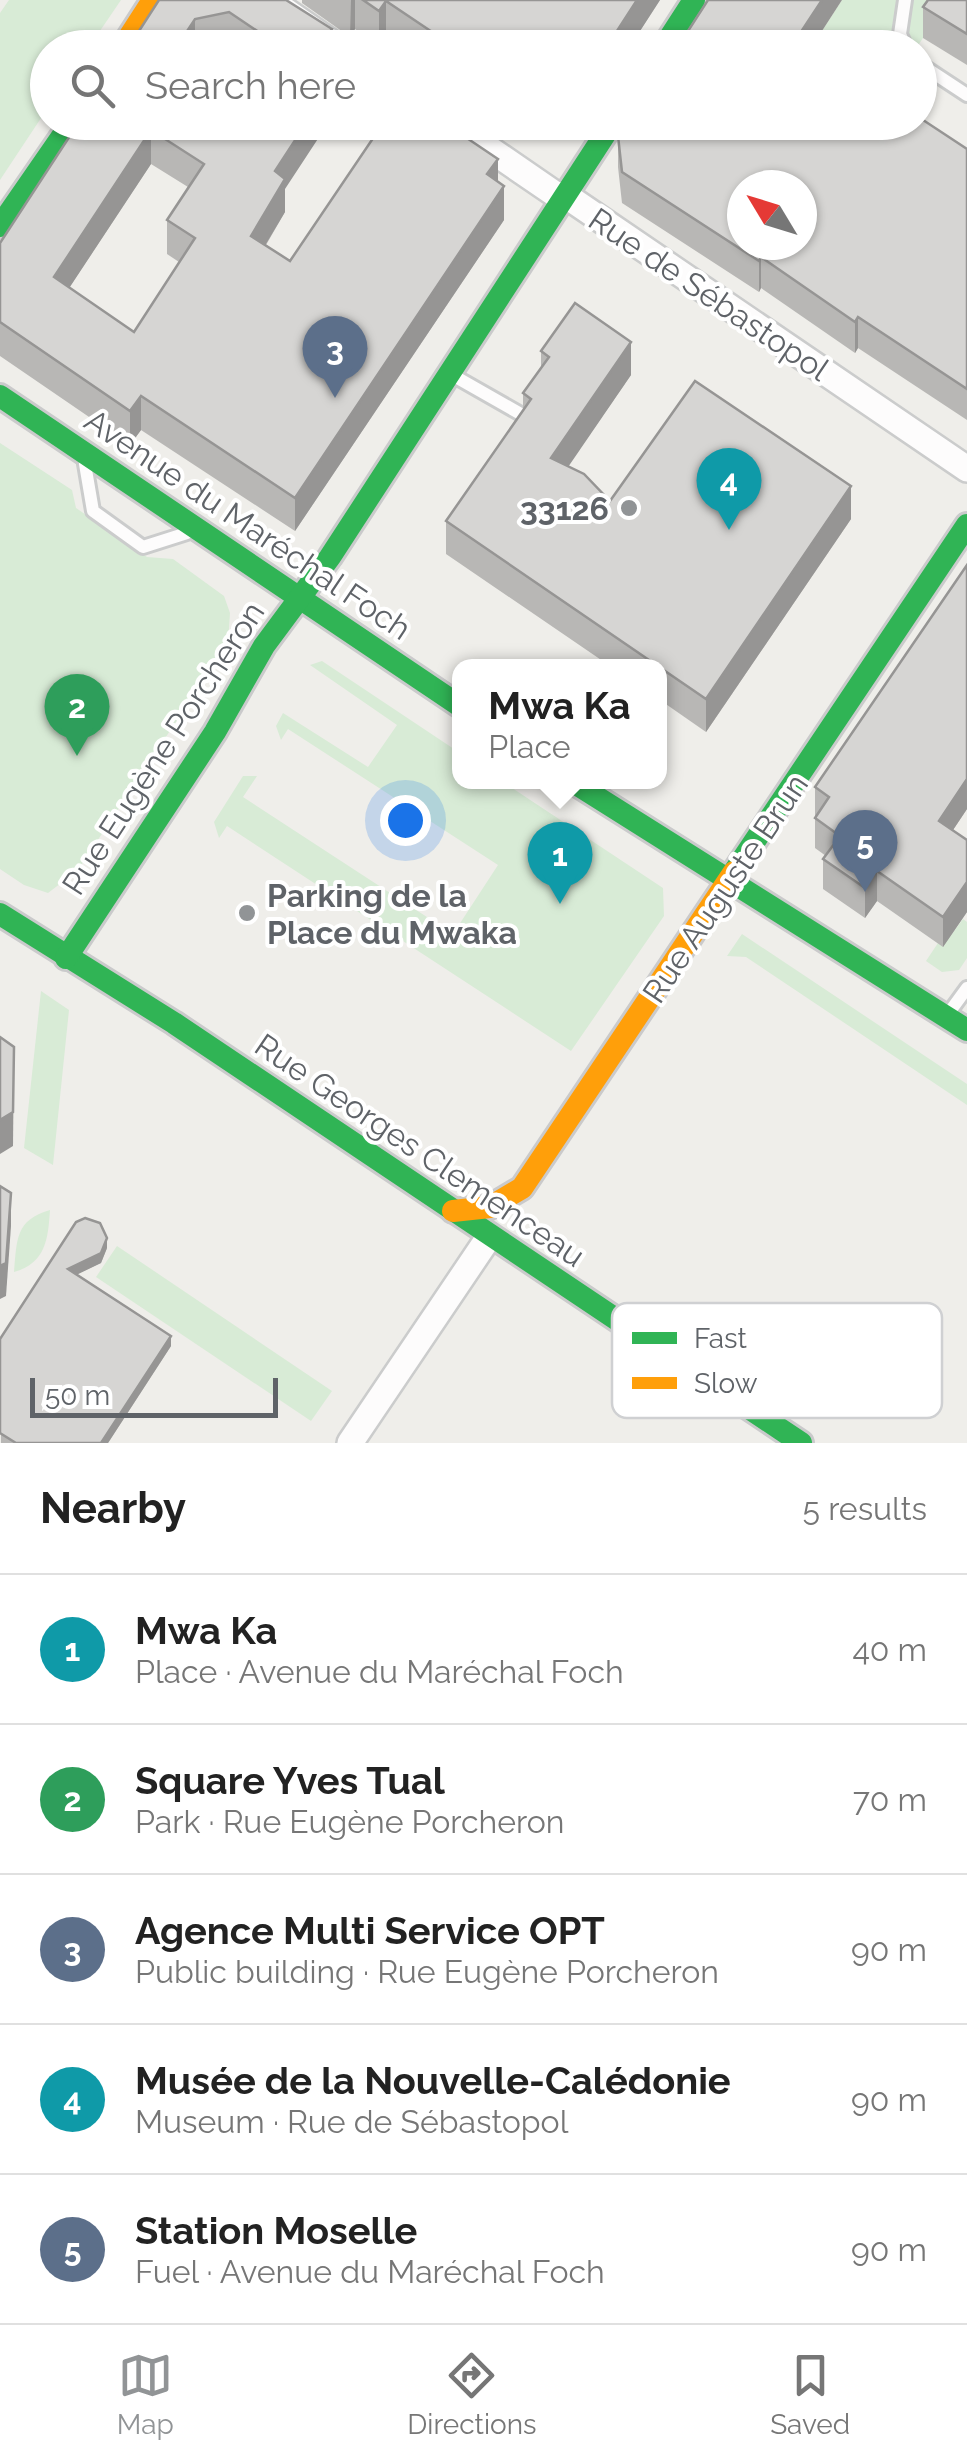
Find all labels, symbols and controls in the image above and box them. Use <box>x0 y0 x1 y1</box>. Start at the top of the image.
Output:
search box <box>30 30 937 140</box>
icon: search <box>65 58 120 113</box>
text: Search here <box>145 63 356 108</box>
north arrow <box>727 170 817 260</box>
street label: Rue de Sébastopol <box>582 200 836 388</box>
pin: 3 <box>302 316 368 398</box>
street label: Avenue du Maréchal Foch <box>78 401 418 647</box>
pin: 4 <box>696 448 762 530</box>
place label: 33126 <box>520 490 609 527</box>
marker: 33126 <box>618 497 640 519</box>
street label: Rue Eugène Porcheron <box>54 595 272 901</box>
popup <box>452 659 667 789</box>
pin: 2 <box>44 674 110 756</box>
text: Mwa Ka <box>488 683 631 728</box>
text: Place <box>488 728 571 765</box>
street label: Rue Auguste Brun <box>635 767 815 1009</box>
your location <box>380 795 431 846</box>
pin: 5 <box>832 810 898 892</box>
pin: 1 <box>528 822 592 904</box>
place label: Parking de la Place du Mwaka <box>267 877 517 951</box>
marker: Parking de la Place du Mwaka <box>236 902 258 924</box>
street label: Rue Georges Clemenceau <box>248 1026 592 1274</box>
legend <box>612 1303 942 1418</box>
text: Fast <box>694 1322 747 1355</box>
text: Slow <box>694 1367 758 1400</box>
scale bar <box>30 1373 278 1418</box>
text: 50 m <box>45 1379 110 1412</box>
text: Nearby <box>40 1484 186 1533</box>
text: 5 results <box>803 1490 927 1527</box>
text: Mwa Ka <box>135 1608 277 1653</box>
text: 1 <box>65 1631 80 1668</box>
text: 40 m <box>852 1631 927 1668</box>
text: Place · Avenue du Maréchal Foch <box>135 1653 624 1690</box>
text: Square Yves Tual <box>135 1758 445 1803</box>
text: 2 <box>63 1781 82 1818</box>
text: 70 m <box>853 1781 927 1818</box>
text: Park · Rue Eugène Porcheron <box>135 1803 564 1840</box>
text: Agence Multi Service OPT <box>135 1908 605 1953</box>
text: 3 <box>64 1931 81 1968</box>
text: 90 m <box>851 1931 927 1968</box>
text: Public building · Rue Eugène Porcheron <box>135 1953 719 1990</box>
text: Musée de la Nouvelle-Calédonie <box>135 2058 731 2103</box>
text: 4 <box>63 2081 82 2118</box>
text: 90 m <box>851 2081 927 2118</box>
text: Museum · Rue de Sébastopol <box>135 2103 568 2140</box>
text: Station Moselle <box>135 2208 417 2253</box>
text: 5 <box>64 2231 81 2268</box>
text: 90 m <box>851 2231 927 2268</box>
text: Fuel · Avenue du Maréchal Foch <box>135 2253 605 2290</box>
tab: Map <box>117 2348 174 2441</box>
tab: Directions <box>407 2348 537 2441</box>
tab: Saved <box>770 2348 850 2441</box>

